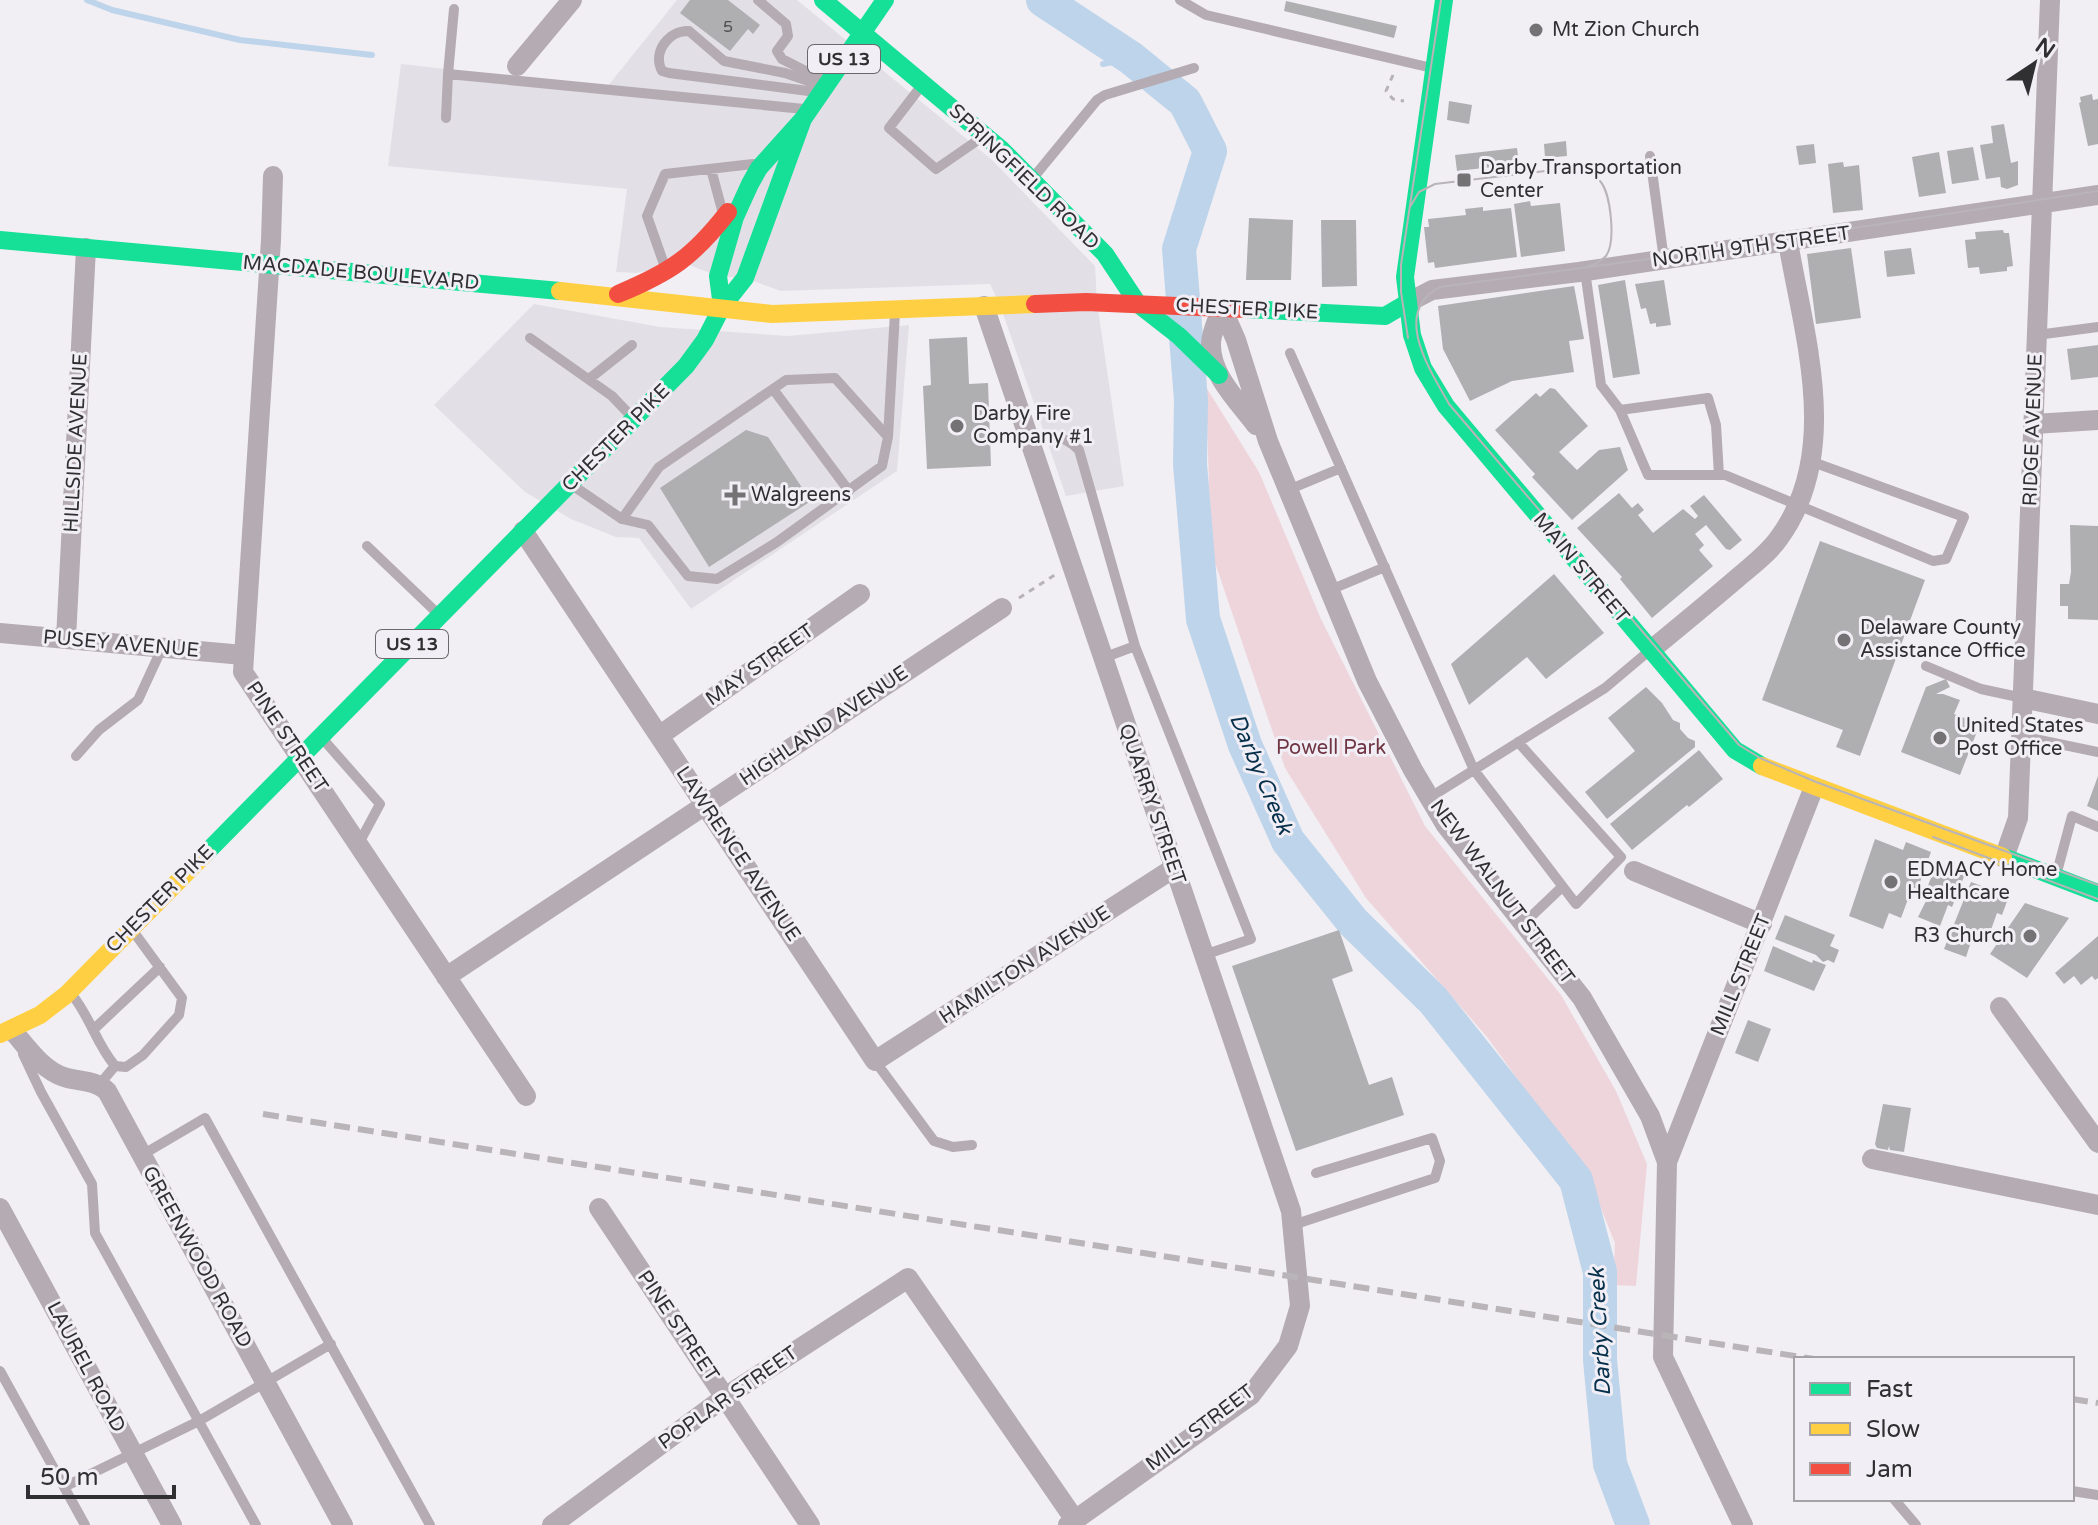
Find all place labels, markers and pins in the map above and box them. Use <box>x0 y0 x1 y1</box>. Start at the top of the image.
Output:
place label: Mt Zion Church <box>1552 18 1700 42</box>
marker: Mt Zion Church <box>1527 21 1545 39</box>
place label: Darby Transportation Center <box>1480 156 1682 203</box>
marker: Darby Transportation Center <box>1455 171 1473 189</box>
place label: Darby Fire Company #1 <box>973 402 1094 449</box>
marker: Darby Fire Company #1 <box>948 417 966 435</box>
place label: Walgreens <box>751 483 851 507</box>
marker: Walgreens <box>726 486 744 504</box>
place label: Delaware County Assistance Office <box>1860 616 2026 663</box>
marker: Delaware County Assistance Office <box>1835 631 1853 649</box>
place label: United States Post Office <box>1956 714 2084 761</box>
marker: United States Post Office <box>1931 729 1949 747</box>
place label: EDMACY Home Healthcare <box>1907 858 2057 905</box>
marker: EDMACY Home Healthcare <box>1882 873 1900 891</box>
place label: R3 Church <box>1914 924 2014 948</box>
marker: R3 Church <box>2021 927 2039 945</box>

